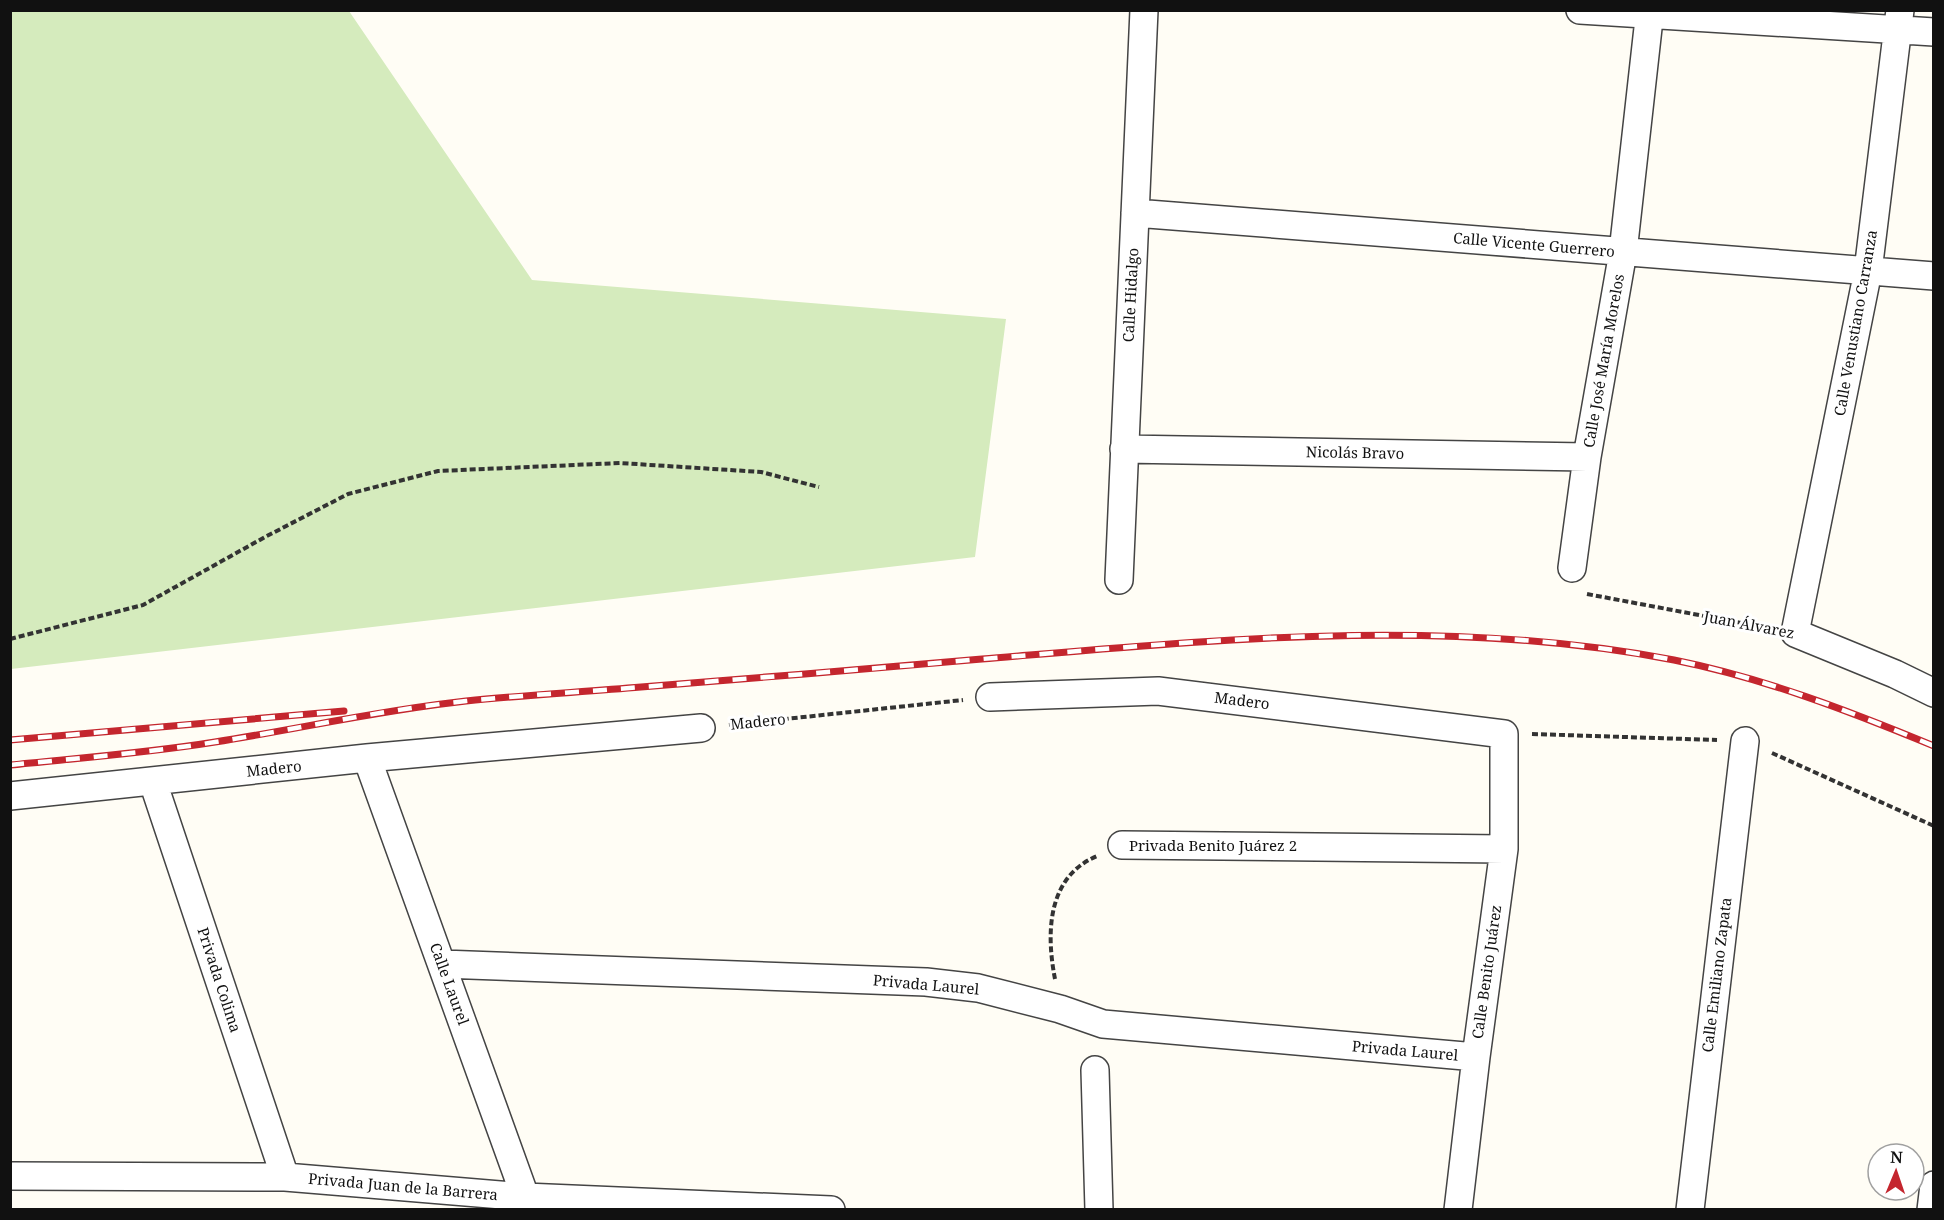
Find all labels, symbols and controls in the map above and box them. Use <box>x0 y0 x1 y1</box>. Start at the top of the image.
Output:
street label: Calle Vicente Guerrero <box>1452 227 1616 261</box>
street label: Calle Venustiano Carranza <box>1829 228 1881 417</box>
street label: Calle Hidalgo <box>1118 247 1142 343</box>
street label: Calle José María Morelos <box>1578 272 1628 449</box>
street label: Nicolás Bravo <box>1306 441 1404 463</box>
street label: Juan Álvarez <box>1701 605 1796 643</box>
street label: Madero <box>1213 687 1271 713</box>
street label: Madero <box>729 708 787 734</box>
street label: Madero <box>245 755 303 781</box>
street label: Privada Benito Juárez 2 <box>1129 835 1297 855</box>
street label: Calle Emiliano Zapata <box>1697 896 1735 1054</box>
street label: Calle Benito Juárez <box>1467 904 1505 1040</box>
street label: Privada Colima <box>194 925 246 1035</box>
street label: Calle Laurel <box>426 940 474 1028</box>
street label: Privada Laurel <box>872 969 980 999</box>
street label: Privada Laurel <box>1351 1035 1459 1065</box>
north arrow <box>1866 1142 1926 1202</box>
text: N <box>1890 1146 1904 1168</box>
street label: Privada Juan de la Barrera <box>307 1168 499 1204</box>

